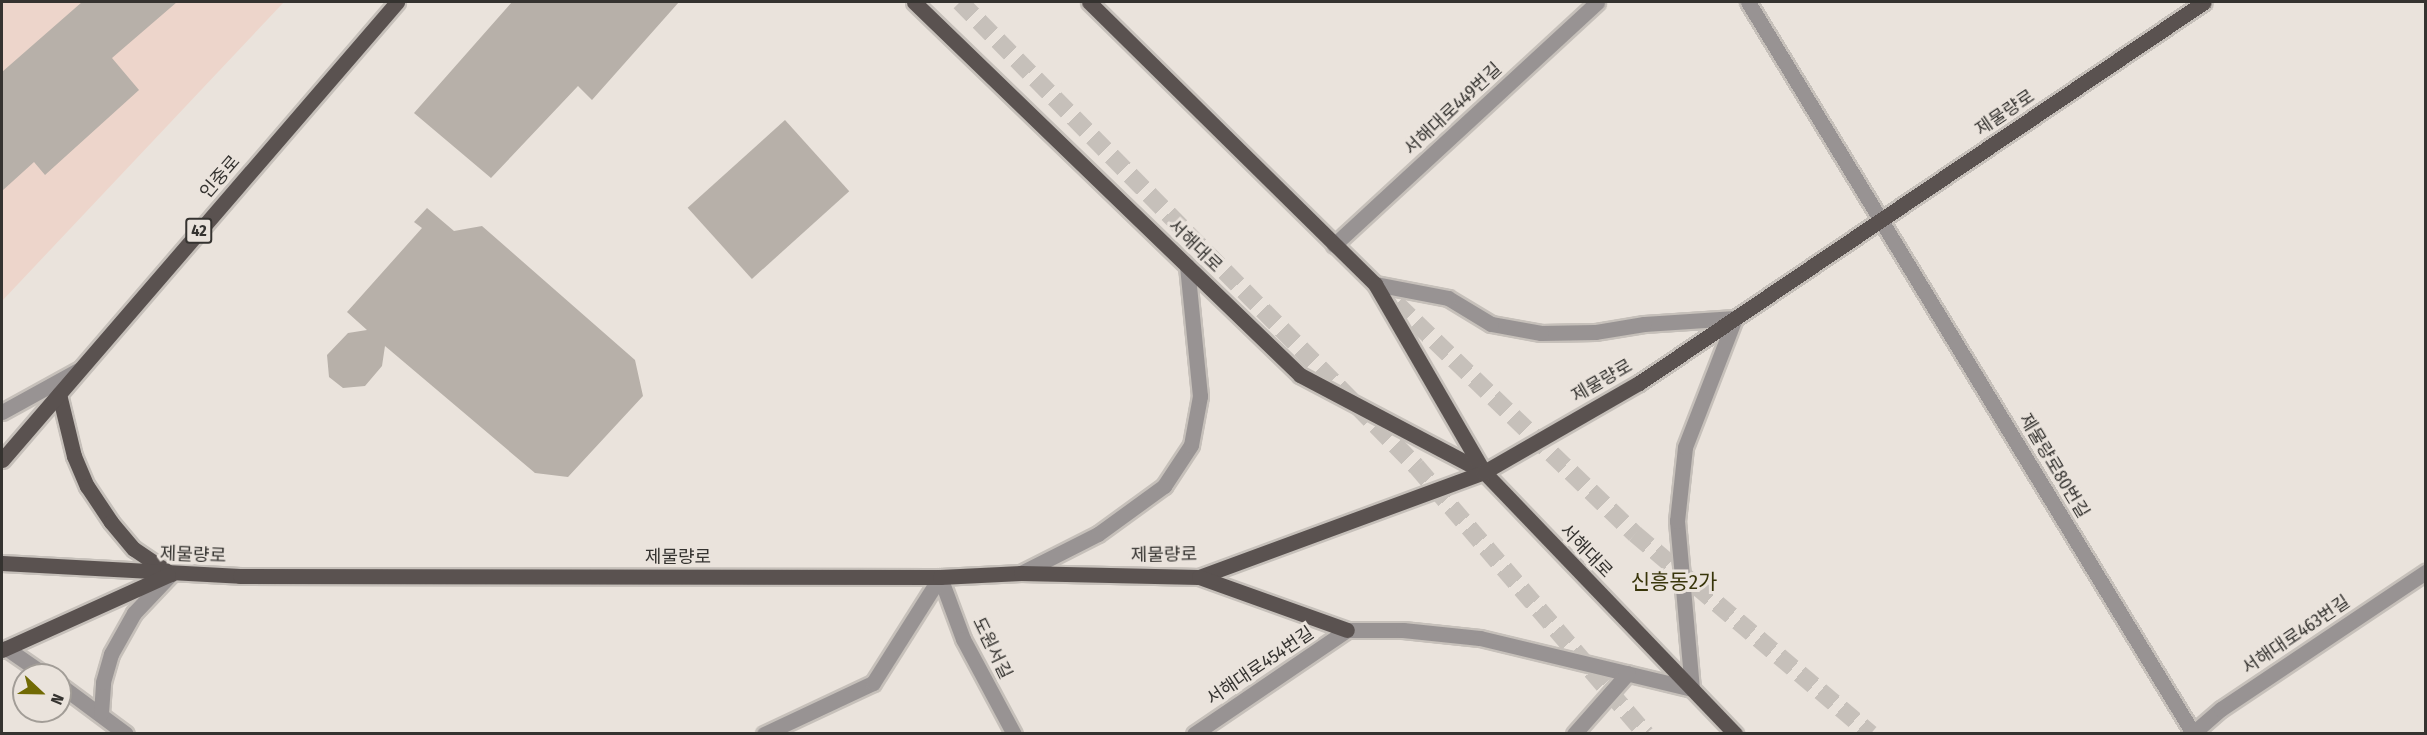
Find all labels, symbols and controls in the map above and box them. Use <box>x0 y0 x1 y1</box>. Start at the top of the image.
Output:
street label: 서해대로449번길 <box>1400 58 1506 160</box>
street label: 제물량로 <box>1972 86 2038 140</box>
street label: 인중로 <box>196 151 244 203</box>
street label: 서해대로 <box>1164 215 1226 277</box>
road number: 42 <box>184 218 214 244</box>
street label: 제물량로 <box>1568 355 1636 407</box>
street label: 제물량로80번길 <box>2014 410 2094 522</box>
street label: 서해대로 <box>1555 520 1617 582</box>
street label: 제물량로 <box>160 543 226 567</box>
street label: 제물량로 <box>1131 544 1197 566</box>
street label: 제물량로 <box>645 546 711 568</box>
district label: 신흥동2가 <box>1631 569 1717 595</box>
street label: 서해대로463번길 <box>2238 591 2354 679</box>
street label: 도원서길 <box>968 613 1016 683</box>
street label: 서해대로454번길 <box>1202 622 1318 710</box>
north arrow <box>12 663 72 723</box>
text: N <box>47 691 68 707</box>

